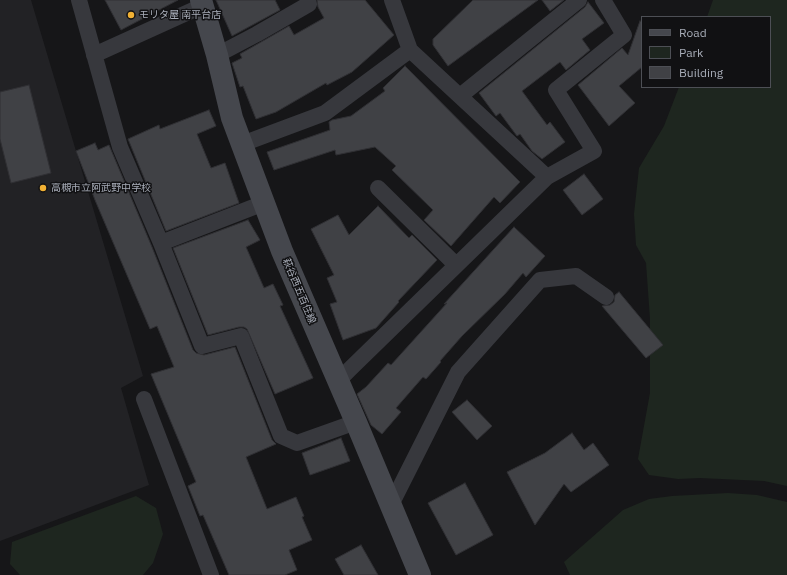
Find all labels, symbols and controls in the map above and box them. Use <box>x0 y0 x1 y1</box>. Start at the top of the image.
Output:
place label: モリタ屋 南平台店 <box>139 9 221 21</box>
marker: モリタ屋 南平台店 <box>126 10 136 20</box>
legend <box>641 16 771 88</box>
text: Road <box>679 25 707 40</box>
text: Park <box>679 45 703 60</box>
text: Building <box>679 65 723 80</box>
place label: 高槻市立阿武野中学校 <box>51 182 151 194</box>
marker: 高槻市立阿武野中学校 <box>38 183 48 193</box>
street label: 萩谷西五百住線 <box>280 256 318 326</box>

